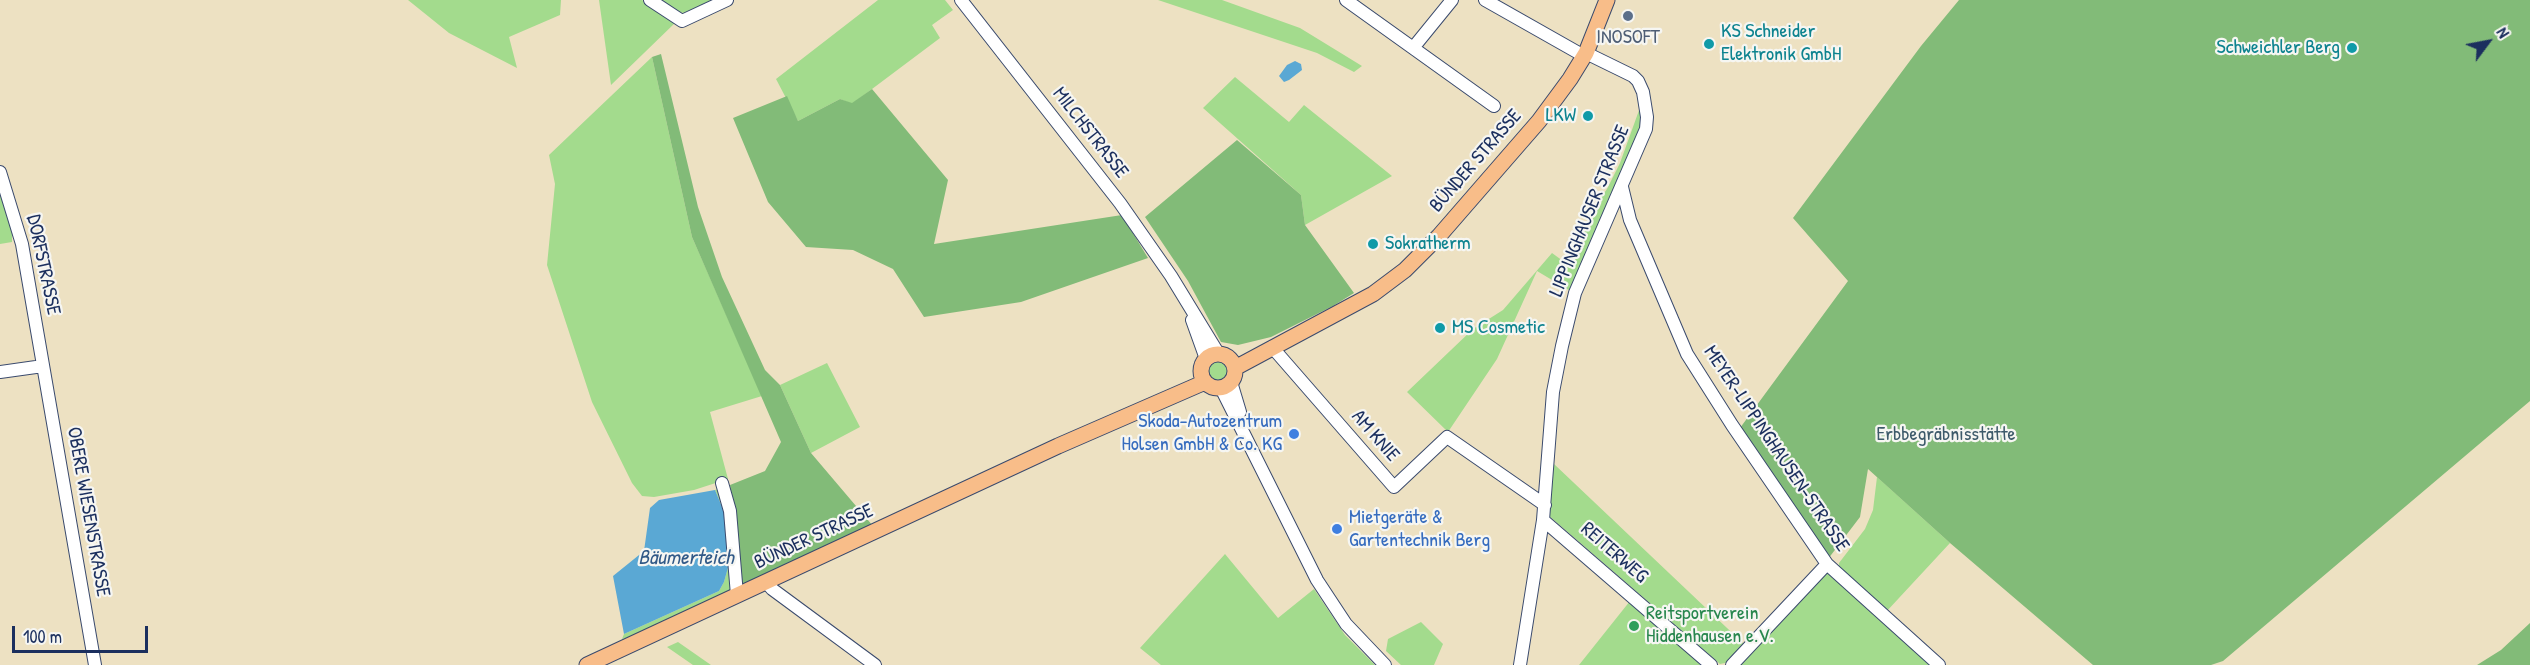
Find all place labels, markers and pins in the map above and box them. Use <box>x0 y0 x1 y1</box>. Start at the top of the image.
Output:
marker: INOSOFT <box>1621 9 1635 23</box>
place label: KS Schneider Elektronik GmbH <box>1721 20 1841 67</box>
place label: INOSOFT <box>1596 26 1660 50</box>
place label: Schweichler Berg <box>2217 36 2340 60</box>
marker: KS Schneider Elektronik GmbH <box>1702 37 1716 51</box>
marker: Schweichler Berg <box>2345 41 2359 55</box>
place label: LKW <box>1546 104 1576 128</box>
marker: LKW <box>1581 109 1595 123</box>
place label: Sokratherm <box>1385 232 1471 256</box>
marker: Sokratherm <box>1366 237 1380 251</box>
place label: MS Cosmetic <box>1452 316 1545 340</box>
marker: MS Cosmetic <box>1433 321 1447 335</box>
place label: Skoda-Autozentrum Holsen GmbH & Co. KG <box>1121 410 1282 457</box>
marker: Skoda-Autozentrum Holsen GmbH & Co. KG <box>1287 427 1301 441</box>
place label: Mietgeräte & Gartentechnik Berg <box>1349 506 1490 553</box>
marker: Mietgeräte & Gartentechnik Berg <box>1330 522 1344 536</box>
place label: Reitsportverein Hiddenhausen e.V. <box>1646 602 1774 649</box>
marker: Reitsportverein Hiddenhausen e.V. <box>1627 619 1641 633</box>

